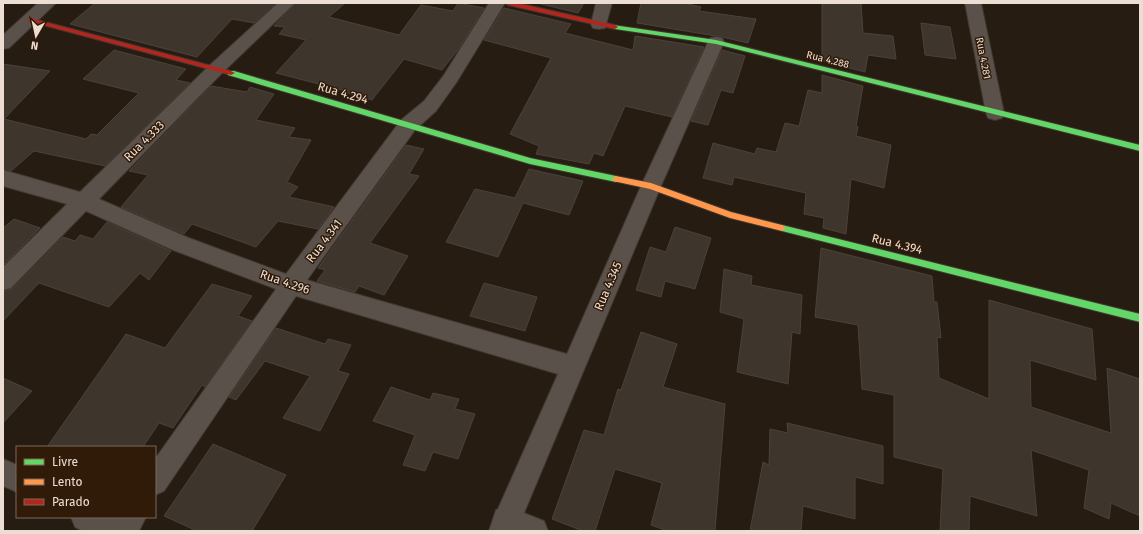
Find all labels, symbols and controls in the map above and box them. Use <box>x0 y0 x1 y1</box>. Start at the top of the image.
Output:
north arrow <box>16 16 56 56</box>
street label: Rua 4.281 <box>973 36 993 80</box>
text: N <box>30 38 39 52</box>
street label: Rua 4.288 <box>805 49 851 71</box>
street label: Rua 4.294 <box>316 79 370 107</box>
street label: Rua 4.333 <box>121 118 167 164</box>
street label: Rua 4.341 <box>303 217 345 265</box>
street label: Rua 4.394 <box>870 231 924 257</box>
street label: Rua 4.345 <box>591 260 625 312</box>
street label: Rua 4.296 <box>258 267 312 297</box>
legend <box>16 446 156 518</box>
text: Livre <box>52 455 78 469</box>
text: Lento <box>52 475 82 489</box>
text: Parado <box>52 495 90 509</box>

